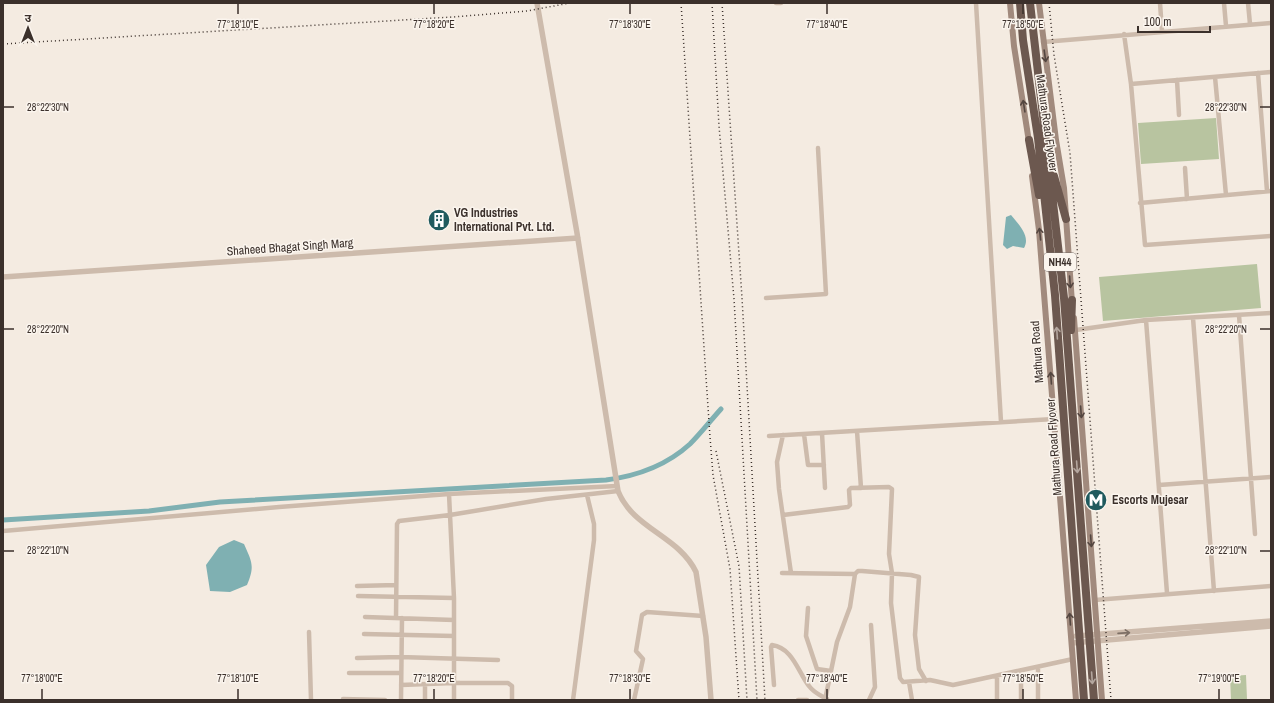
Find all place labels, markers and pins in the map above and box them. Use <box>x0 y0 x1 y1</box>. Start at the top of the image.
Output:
place label: VG Industries International Pvt. Ltd. <box>454 205 555 235</box>
building icon: VG Industries International Pvt. Ltd. <box>426 207 452 233</box>
metro station icon: Escorts Mujesar <box>1083 487 1109 513</box>
place label: Escorts Mujesar <box>1112 492 1188 508</box>

